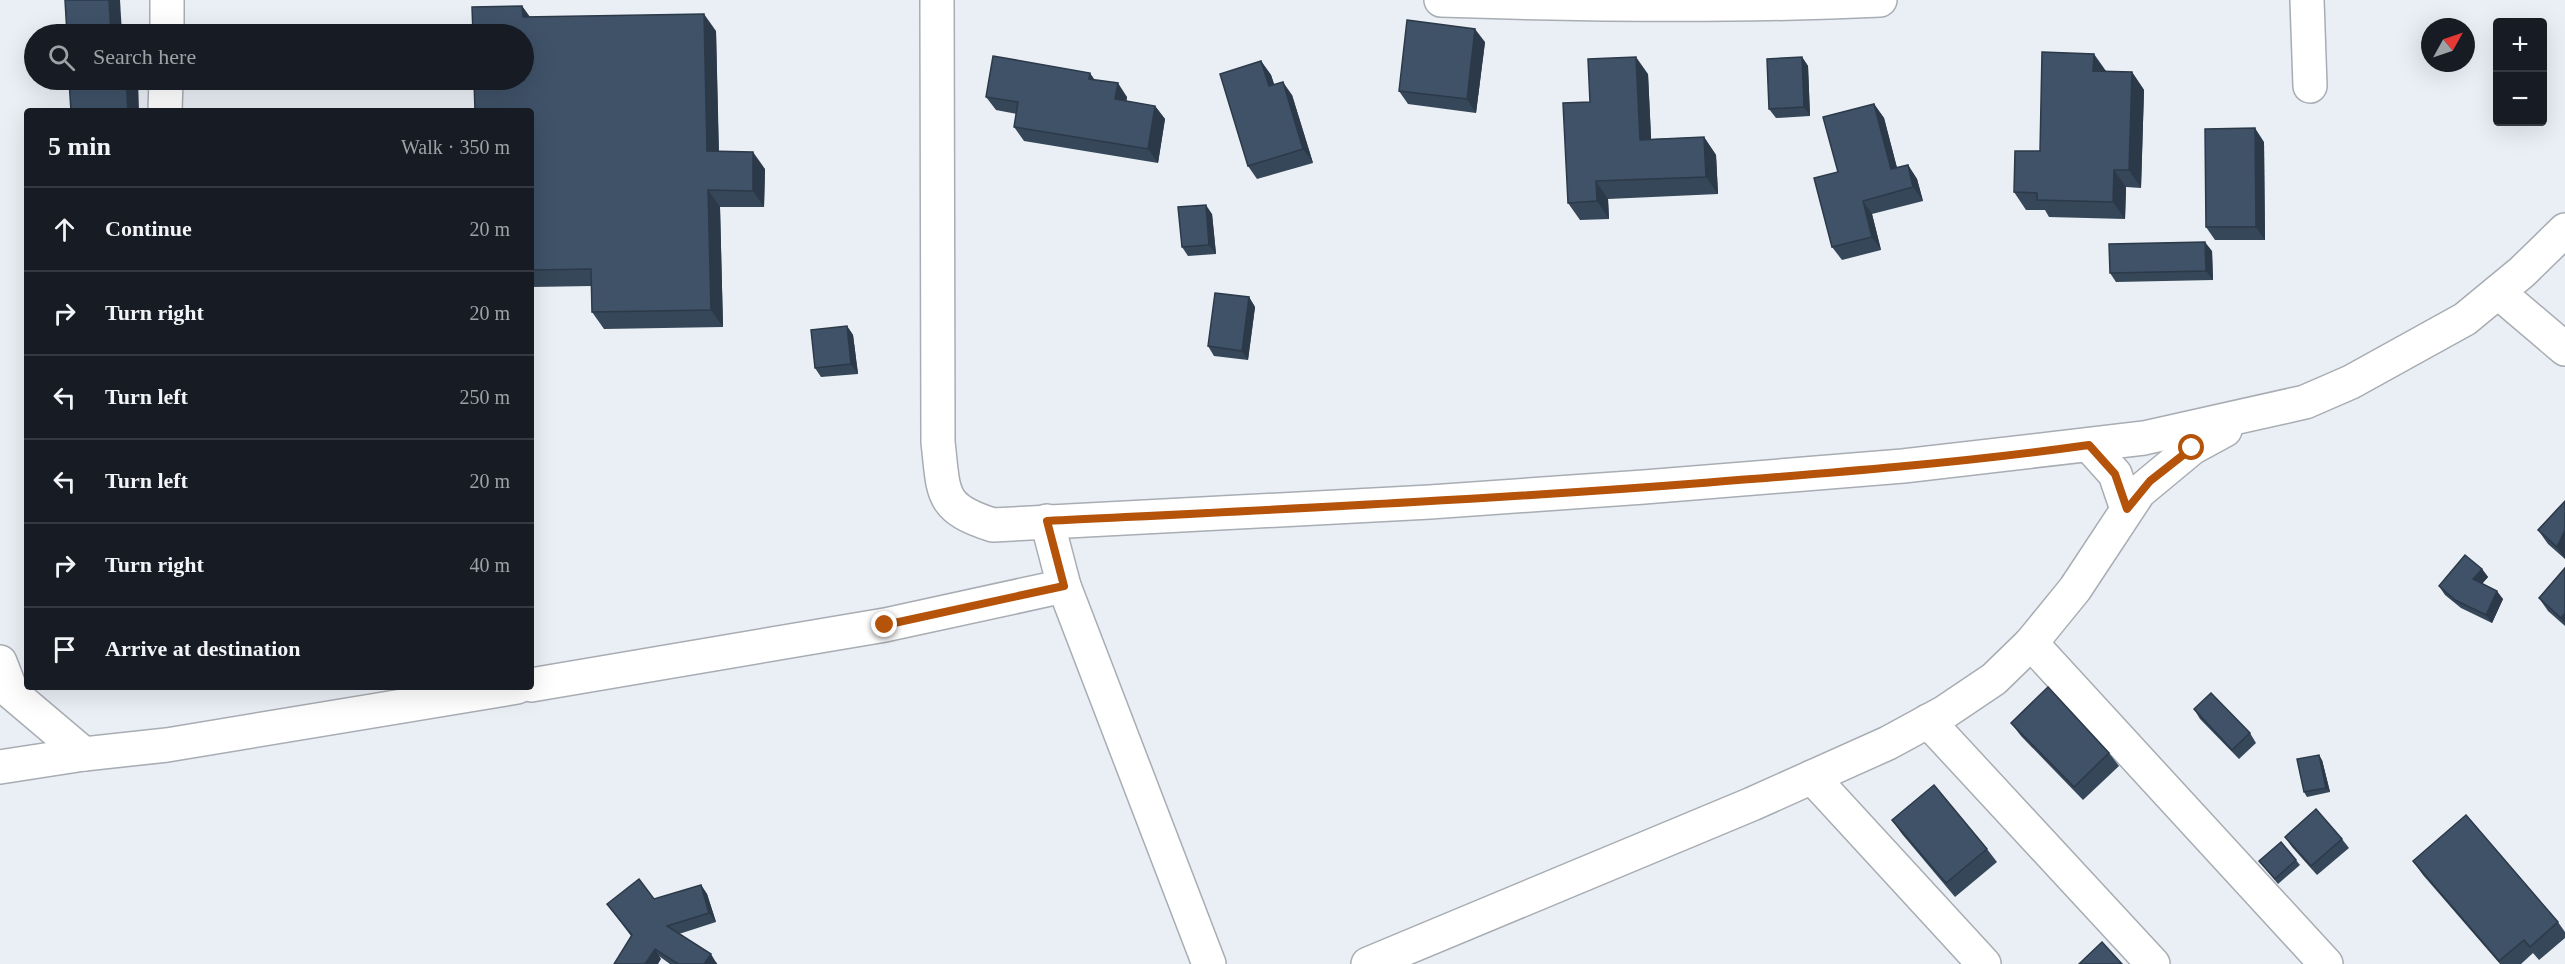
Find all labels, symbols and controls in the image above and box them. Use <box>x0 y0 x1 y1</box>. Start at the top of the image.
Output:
north arrow <box>2421 18 2475 72</box>
map controls <box>2493 18 2547 126</box>
button: + <box>2493 18 2547 72</box>
search box <box>24 24 534 90</box>
icon: search <box>45 41 78 74</box>
text: Search here <box>93 44 196 69</box>
button: − <box>2493 72 2547 126</box>
text: 5 min <box>48 132 111 161</box>
text: Walk · 350 m <box>401 136 510 158</box>
icon: ahead <box>48 213 81 246</box>
text: Continue <box>105 216 192 241</box>
text: 20 m <box>469 218 510 240</box>
icon: right <box>48 297 81 330</box>
text: Turn right <box>105 300 204 325</box>
text: 20 m <box>469 302 510 324</box>
icon: left <box>48 381 81 414</box>
text: Turn left <box>105 384 188 409</box>
text: 250 m <box>459 386 510 408</box>
route start <box>2178 434 2204 460</box>
icon: left <box>48 465 81 498</box>
text: Turn left <box>105 468 188 493</box>
text: 20 m <box>469 470 510 492</box>
icon: right <box>48 549 81 582</box>
text: Turn right <box>105 552 204 577</box>
text: 40 m <box>469 554 510 576</box>
route end <box>871 611 897 637</box>
icon: arrive <box>48 633 81 666</box>
text: Arrive at destination <box>105 636 301 661</box>

